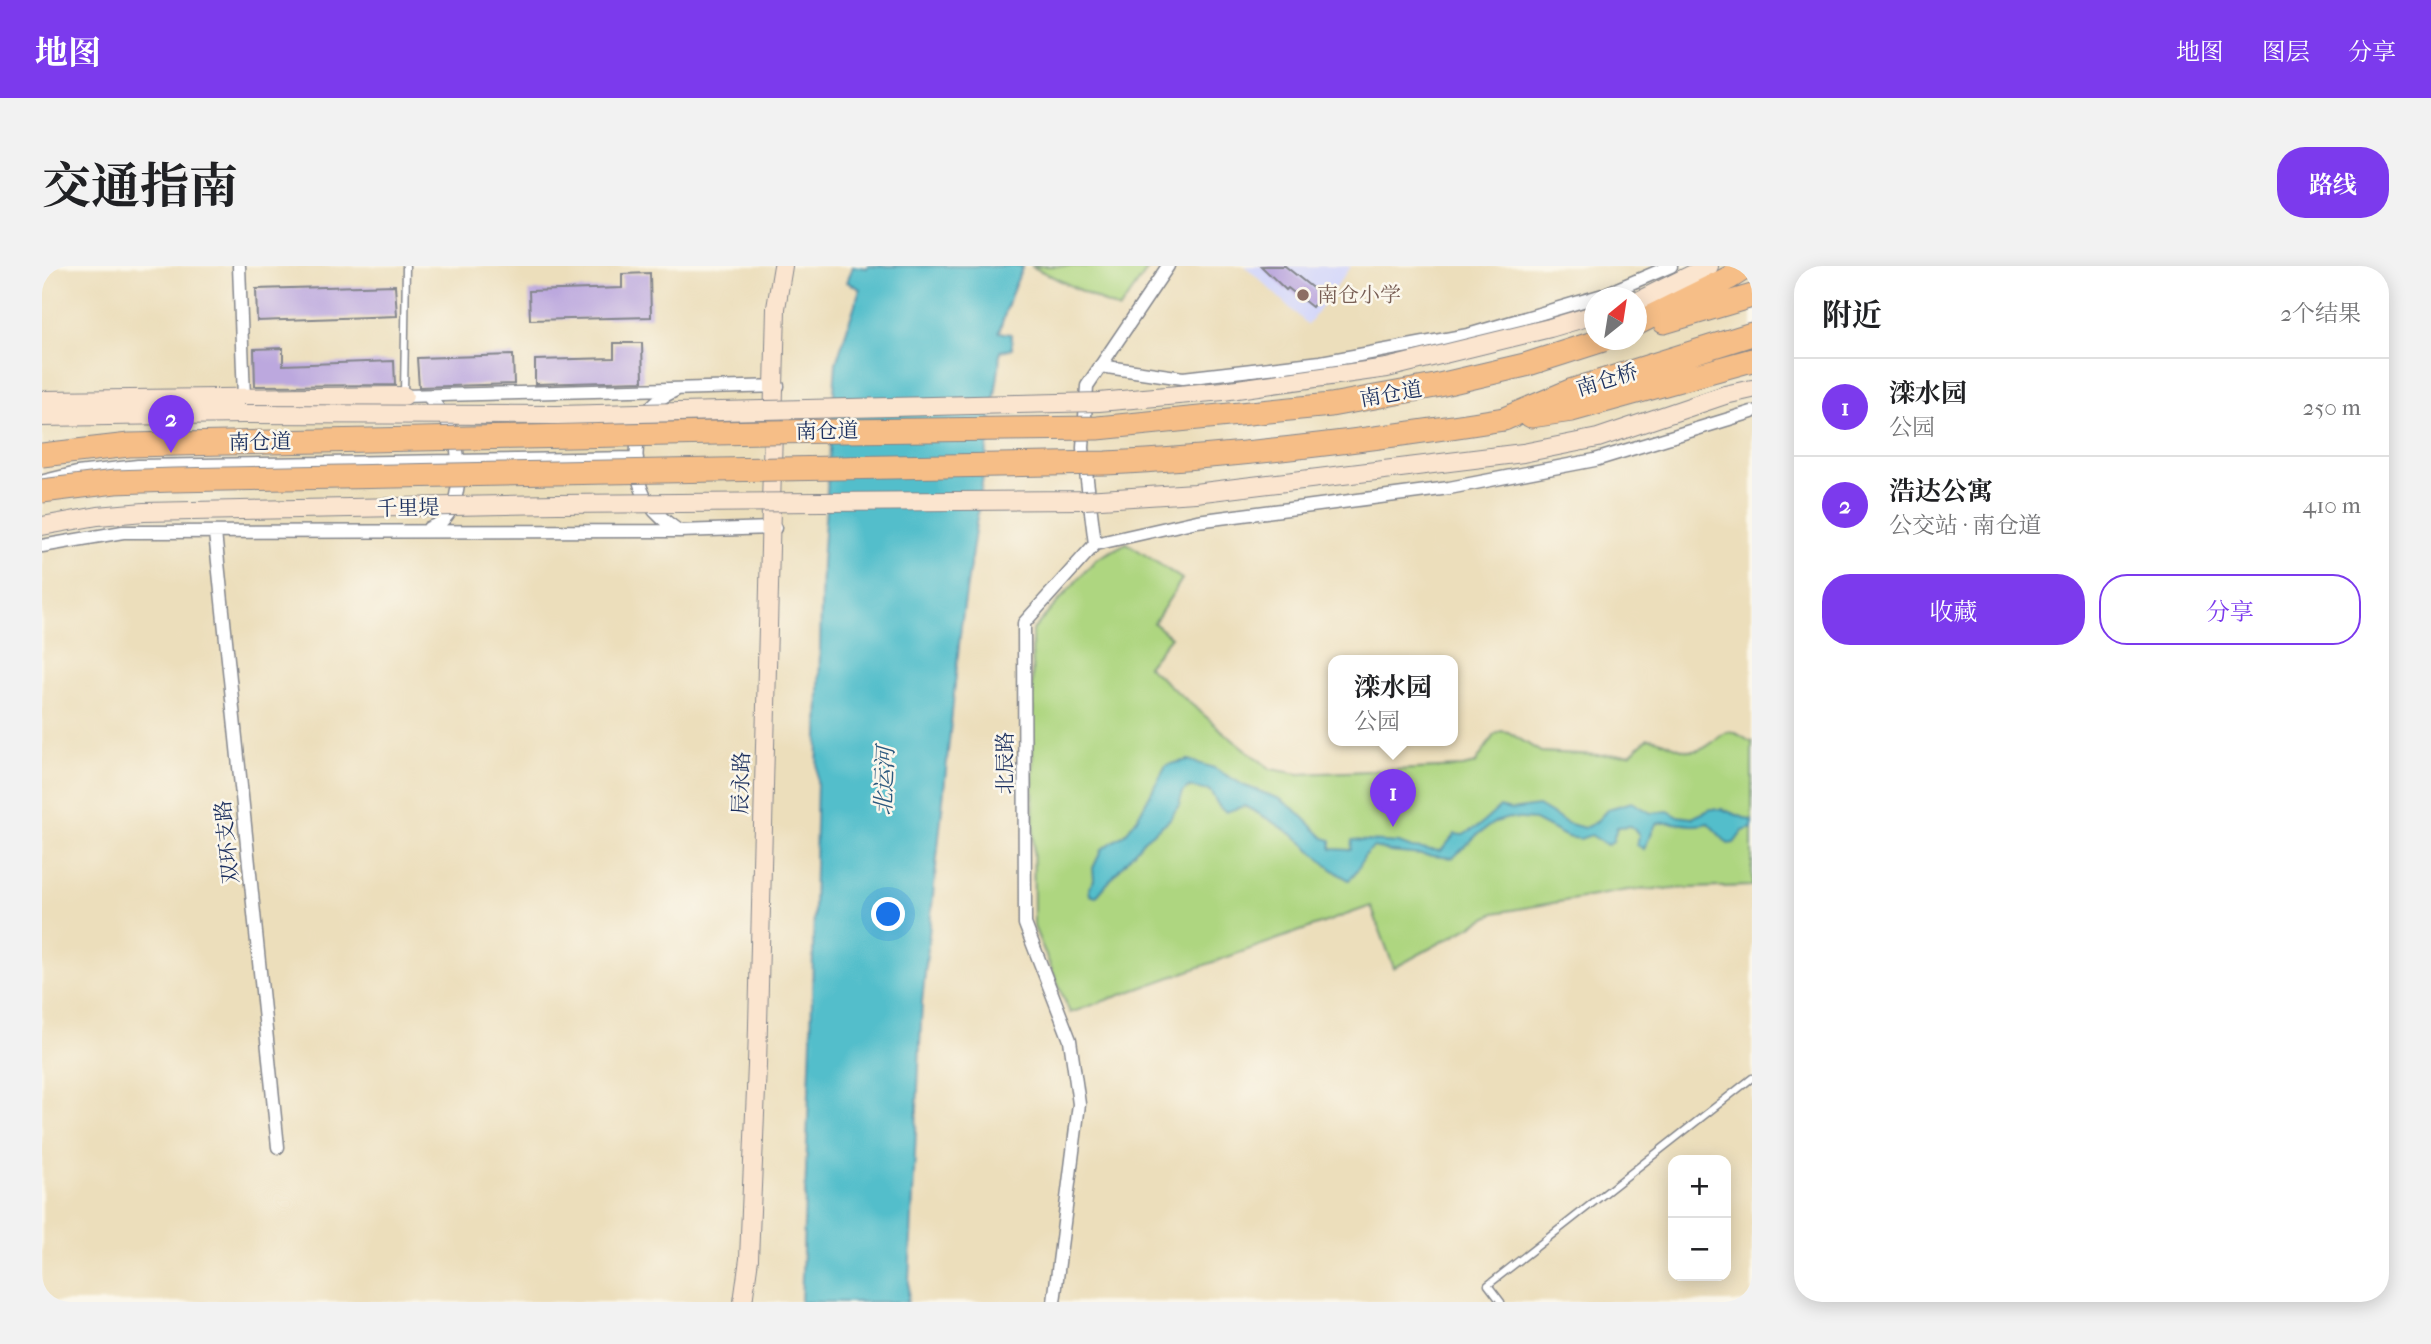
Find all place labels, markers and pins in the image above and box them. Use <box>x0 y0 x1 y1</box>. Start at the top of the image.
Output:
place label: 南仓小学 <box>1317 283 1401 307</box>
marker: 南仓小学 <box>1295 287 1311 303</box>
pin: 2 <box>148 395 194 453</box>
pin: 1 <box>1370 769 1416 827</box>

